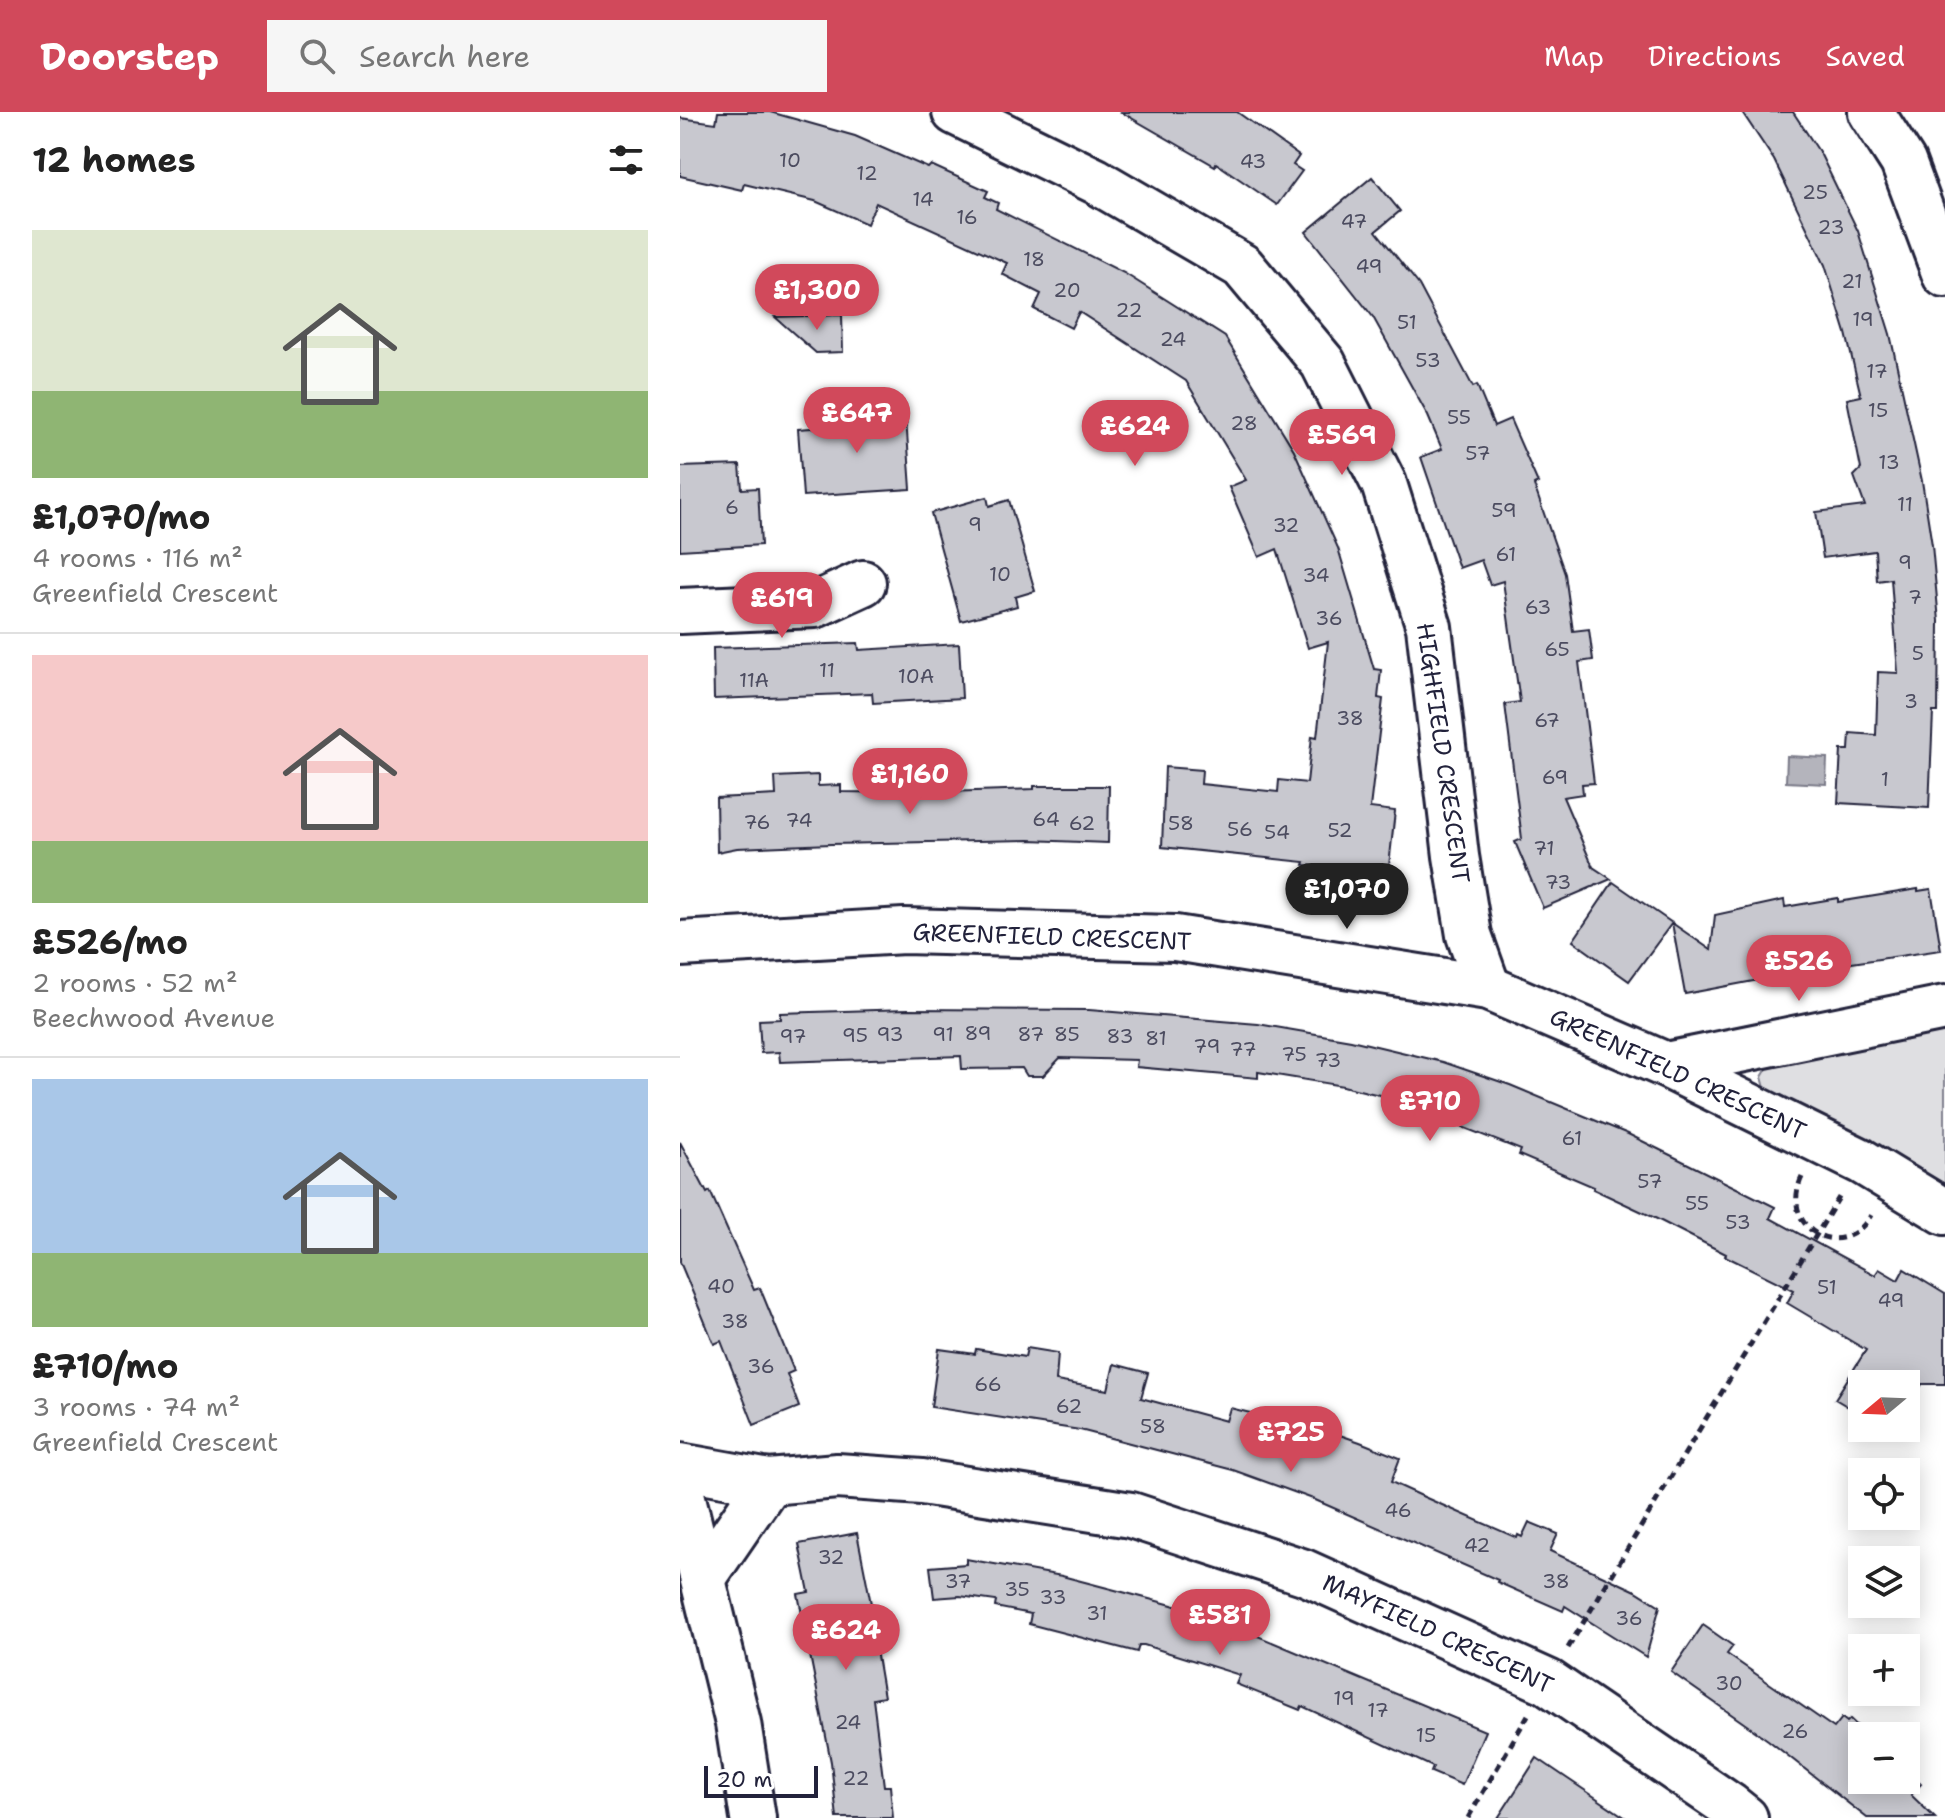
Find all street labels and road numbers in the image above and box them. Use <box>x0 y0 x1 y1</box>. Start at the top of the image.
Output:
street label: HIGHFIELD CRESCENT <box>1409 621 1477 886</box>
street label: GREENFIELD CRESCENT <box>912 916 1192 958</box>
street label: GREENFIELD CRESCENT <box>1545 1000 1812 1148</box>
street label: MAYFIELD CRESCENT <box>1317 1566 1559 1702</box>

